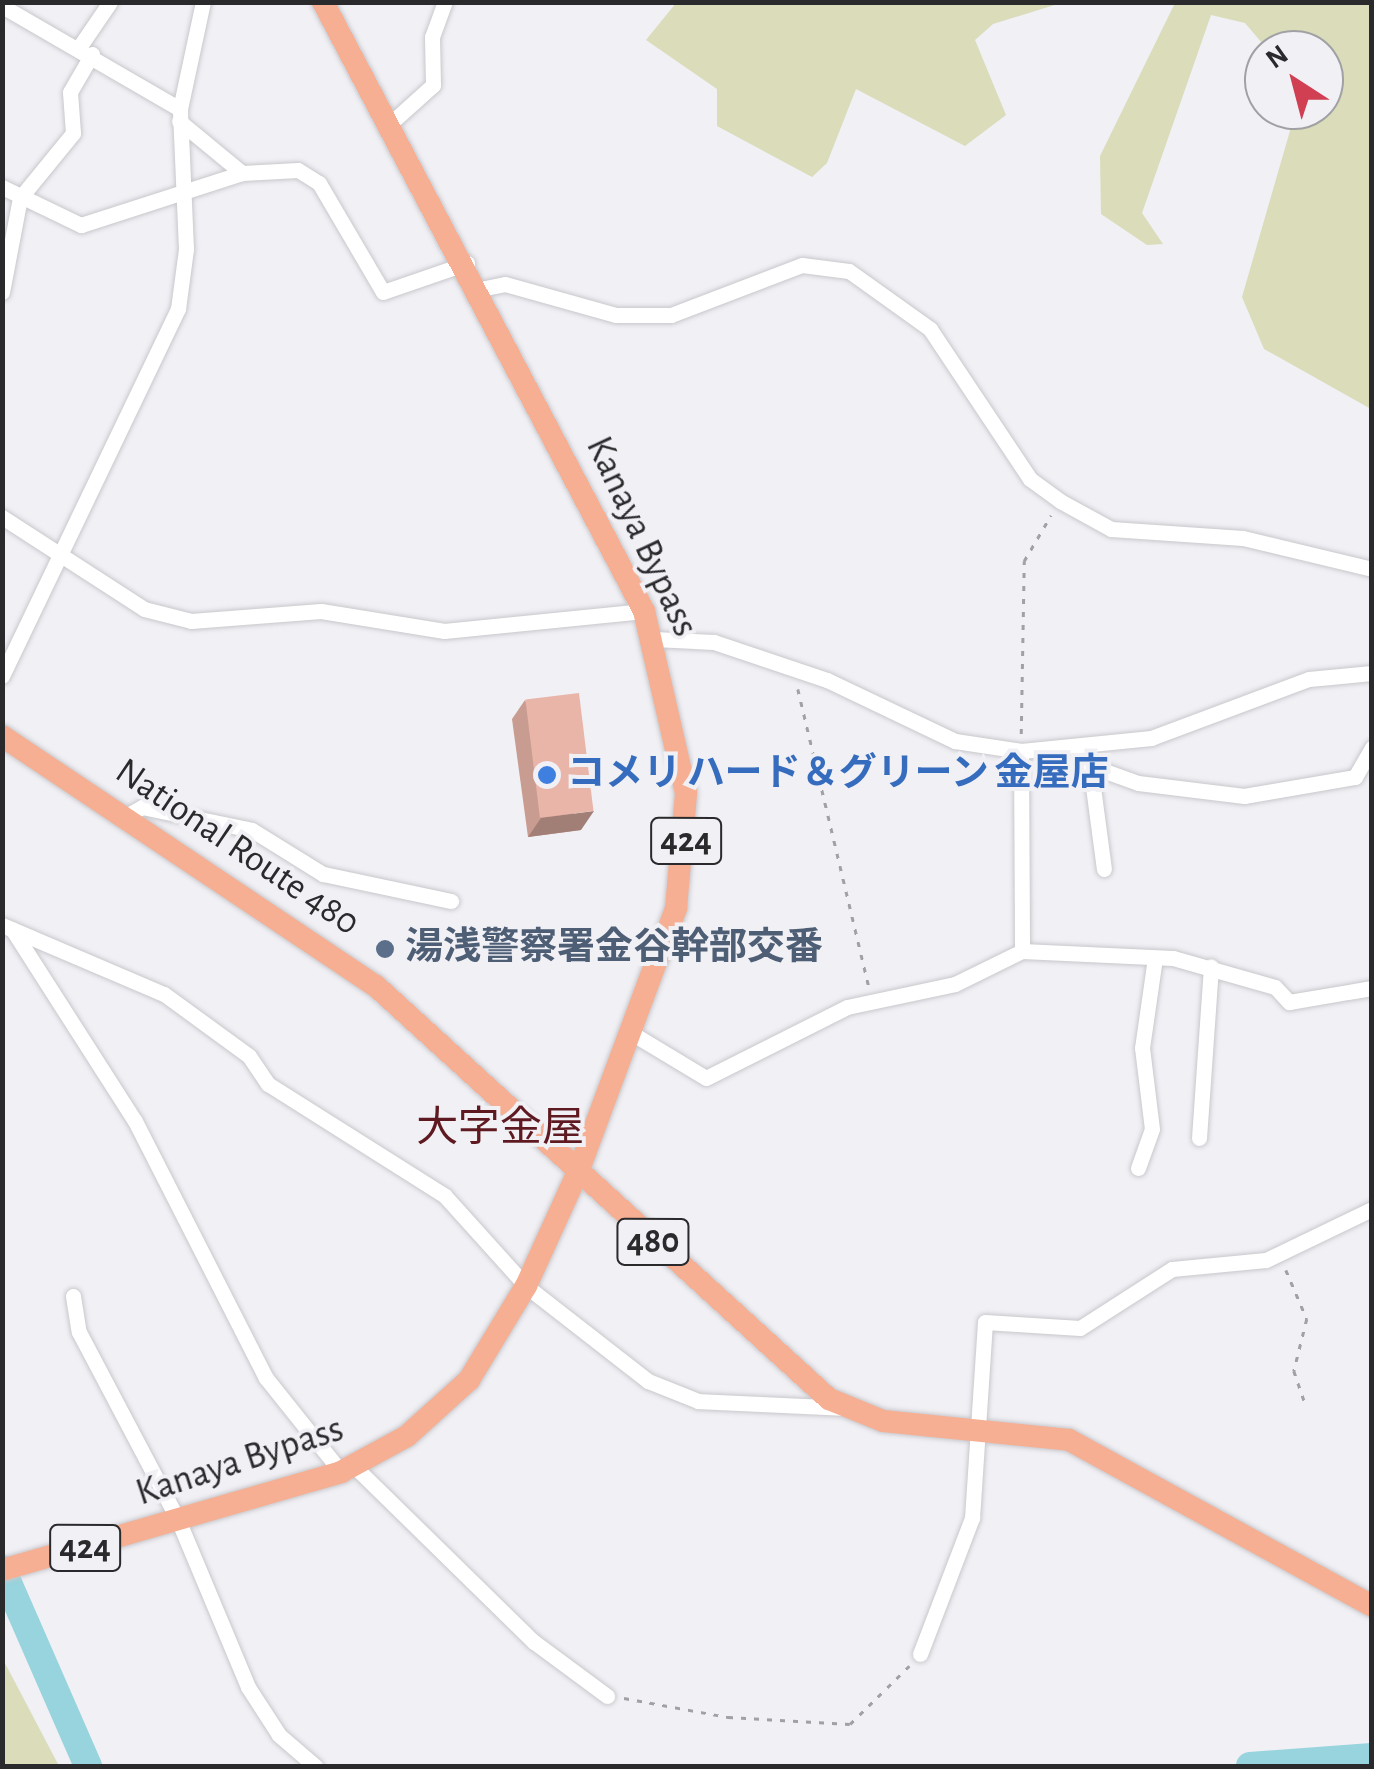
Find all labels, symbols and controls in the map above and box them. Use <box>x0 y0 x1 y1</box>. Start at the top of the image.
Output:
north arrow <box>1244 30 1344 130</box>
text: N <box>1261 40 1294 74</box>
street label: Kanaya Bypass <box>575 430 707 644</box>
street label: National Route 480 <box>106 750 368 946</box>
place label: コメリ ハード＆グリーン 金屋店 <box>567 752 1110 798</box>
marker: コメリ ハード＆グリーン 金屋店 <box>536 764 558 786</box>
road number: 424 <box>648 811 724 871</box>
place label: 湯浅警察署金谷幹部交番 <box>405 926 823 972</box>
marker: 湯浅警察署金谷幹部交番 <box>374 938 396 960</box>
district label: 大字金屋 <box>416 1103 584 1153</box>
road number: 480 <box>616 1212 690 1272</box>
street label: Kanaya Bypass <box>131 1407 349 1517</box>
road number: 424 <box>48 1518 122 1578</box>

